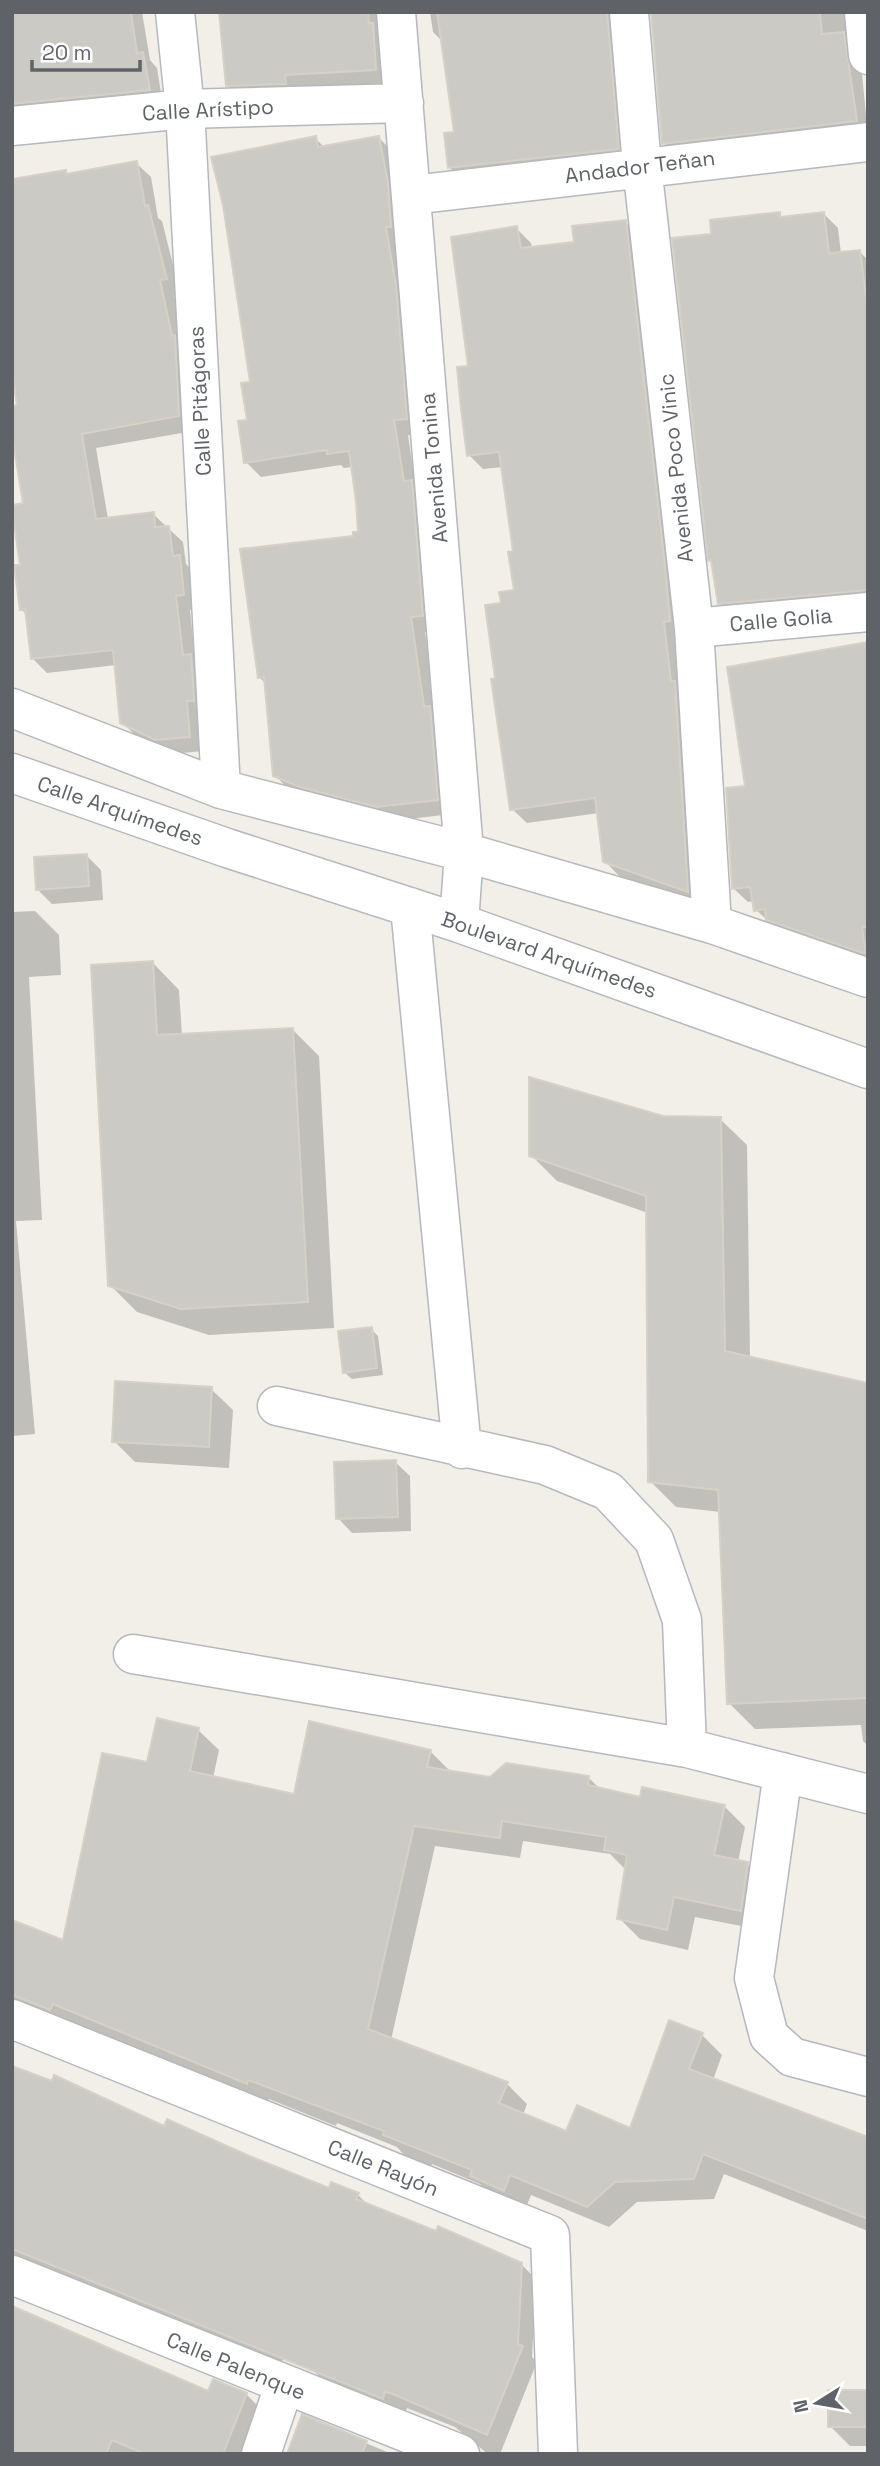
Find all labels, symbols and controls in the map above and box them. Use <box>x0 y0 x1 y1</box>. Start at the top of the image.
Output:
scale bar <box>32 28 140 72</box>
text: 20 m <box>42 39 92 66</box>
street label: Calle Arístipo <box>141 93 275 126</box>
street label: Andador Teñan <box>563 144 717 189</box>
street label: Calle Pitágoras <box>182 325 217 477</box>
street label: Avenida Poco Vinic <box>652 372 699 564</box>
street label: Avenida Tonina <box>413 392 454 544</box>
street label: Calle Golia <box>729 602 833 637</box>
street label: Calle Arquímedes <box>34 770 206 851</box>
street label: Boulevard Arquímedes <box>438 905 660 1004</box>
street label: Calle Rayón <box>324 2133 443 2202</box>
street label: Calle Palenque <box>163 2325 310 2406</box>
north arrow <box>782 2368 852 2438</box>
text: N <box>787 2398 814 2415</box>

